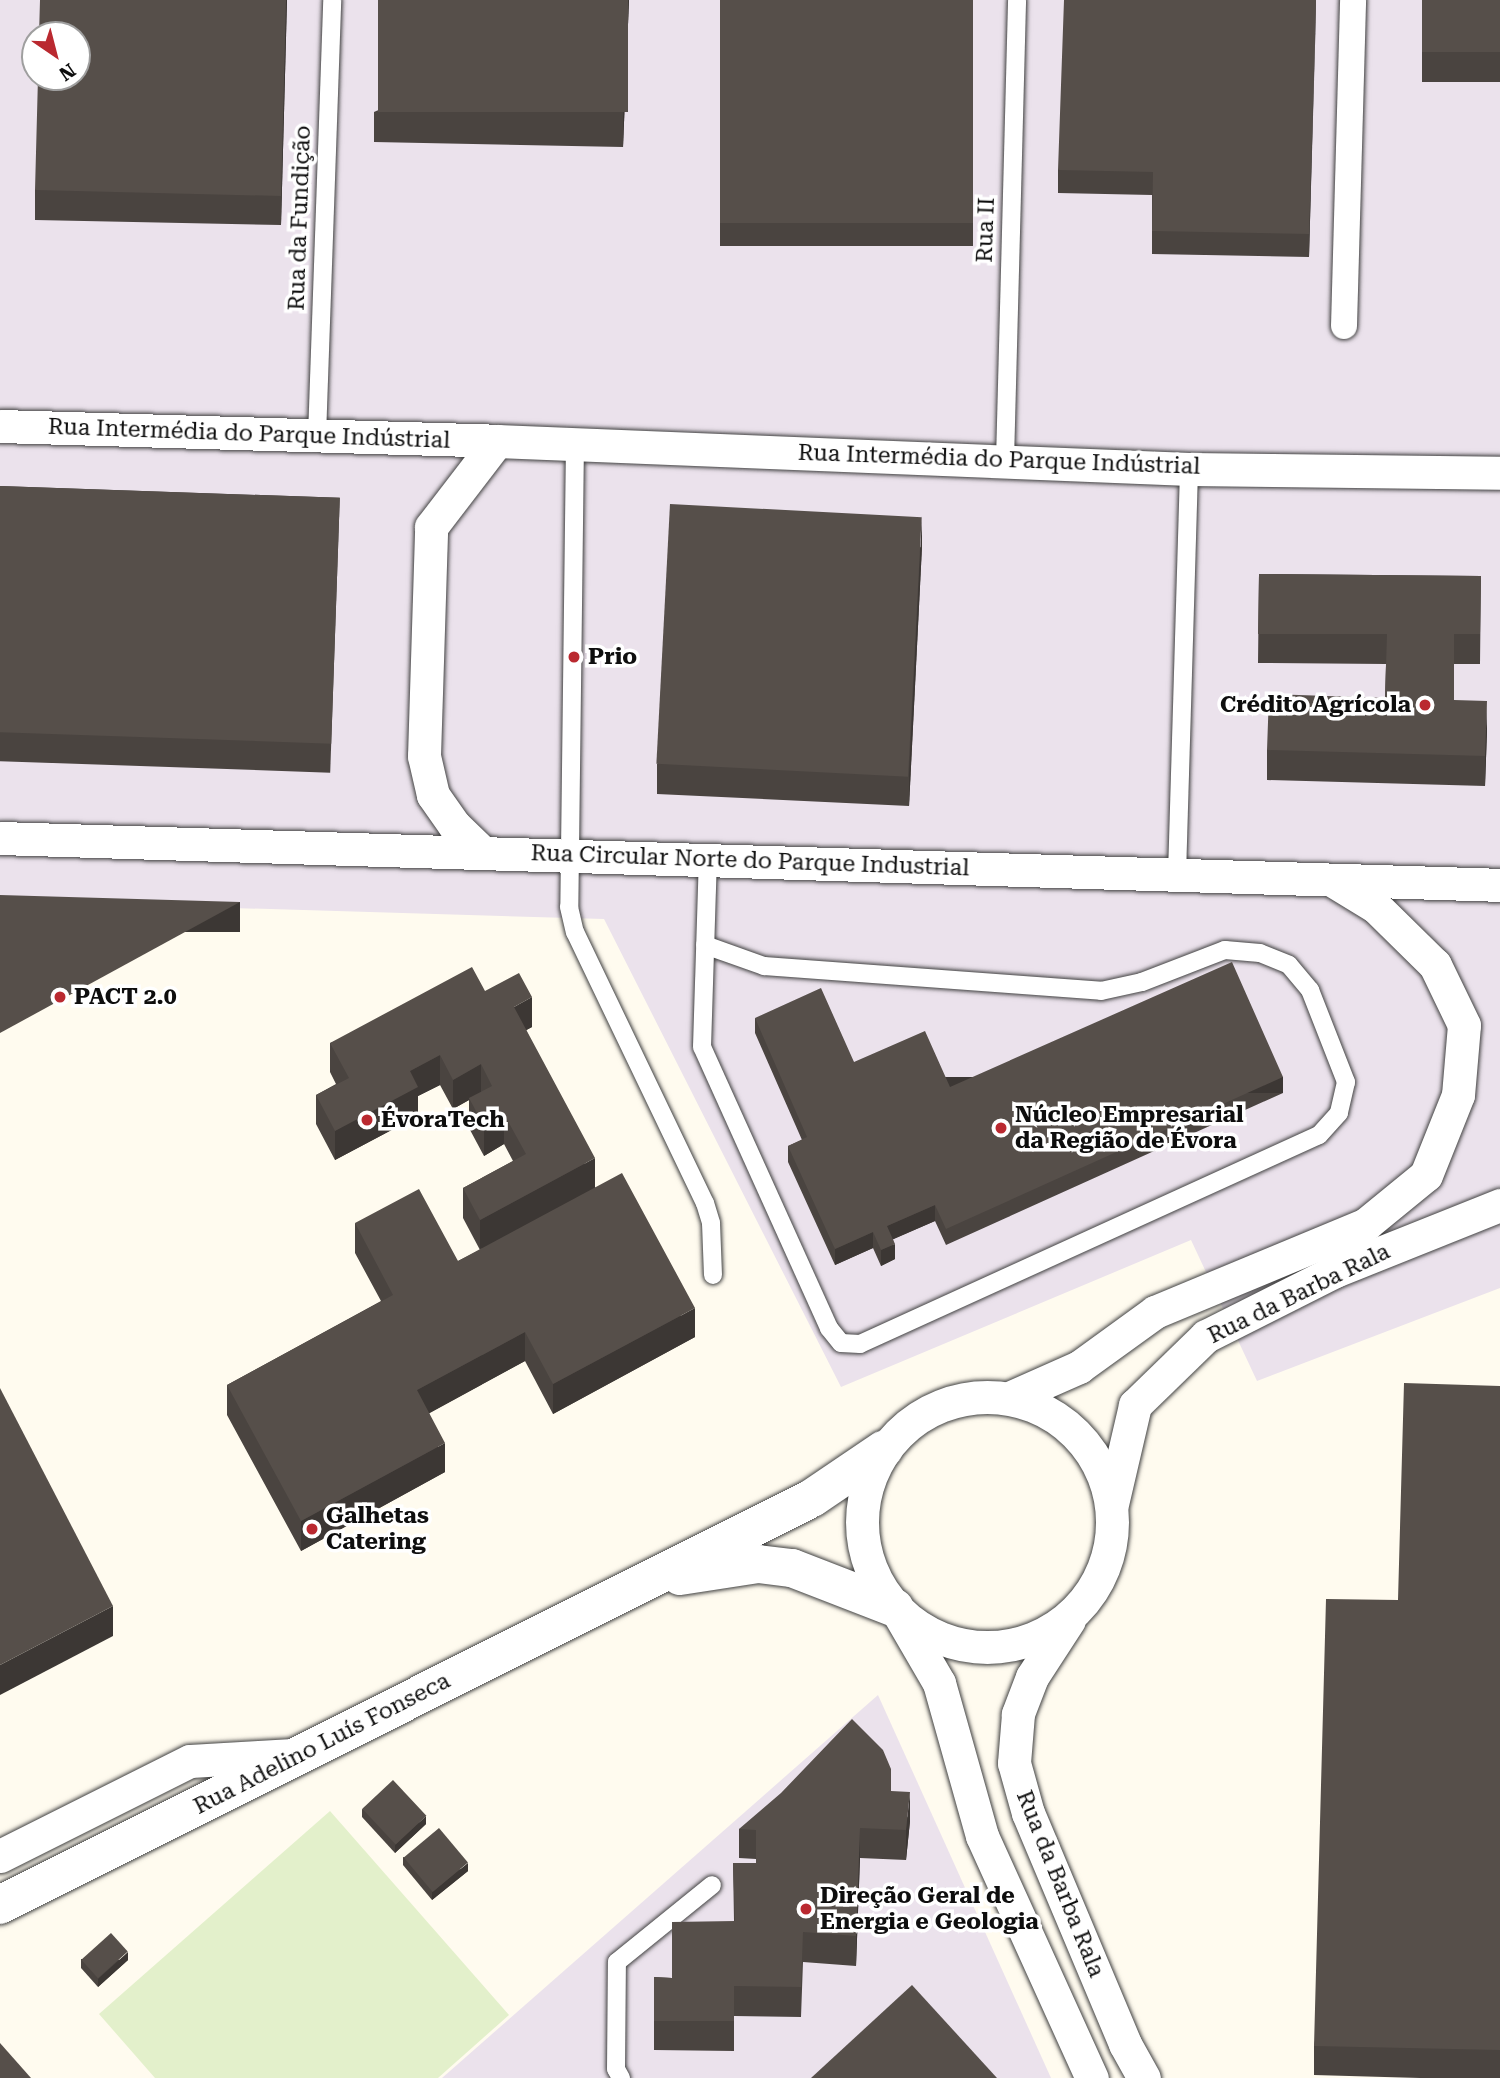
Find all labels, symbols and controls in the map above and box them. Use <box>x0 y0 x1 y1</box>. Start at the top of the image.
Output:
north arrow <box>21 21 91 91</box>
text: N <box>55 58 80 86</box>
street label: Rua da Fundição <box>283 125 317 311</box>
street label: Rua II <box>971 197 1001 263</box>
street label: Rua Intermédia do Parque Indústrial <box>47 413 451 455</box>
street label: Rua Intermédia do Parque Indústrial <box>797 439 1201 481</box>
place label: Prio <box>588 643 637 671</box>
marker: Prio <box>566 649 582 665</box>
place label: Crédito Agrícola <box>1220 691 1411 719</box>
marker: Crédito Agrícola <box>1417 697 1433 713</box>
street label: Rua Circular Norte do Parque Industrial <box>530 840 970 882</box>
place label: PACT 2.0 <box>74 983 177 1011</box>
marker: PACT 2.0 <box>52 989 68 1005</box>
place label: Núcleo Empresarial da Região de Évora <box>1015 1101 1244 1155</box>
place label: ÉvoraTech <box>381 1106 505 1134</box>
marker: ÉvoraTech <box>359 1112 375 1128</box>
marker: Núcleo Empresarial da Região de Évora <box>993 1120 1009 1136</box>
street label: Rua da Barba Rala <box>1203 1238 1395 1350</box>
place label: Galhetas Catering <box>326 1502 429 1556</box>
marker: Galhetas Catering <box>304 1521 320 1537</box>
street label: Rua Adelino Luís Fonseca <box>189 1667 455 1821</box>
street label: Rua da Barba Rala <box>1010 1787 1110 1981</box>
place label: Direção Geral de Energia e Geologia <box>820 1882 1039 1936</box>
marker: Direção Geral de Energia e Geologia <box>798 1901 814 1917</box>

